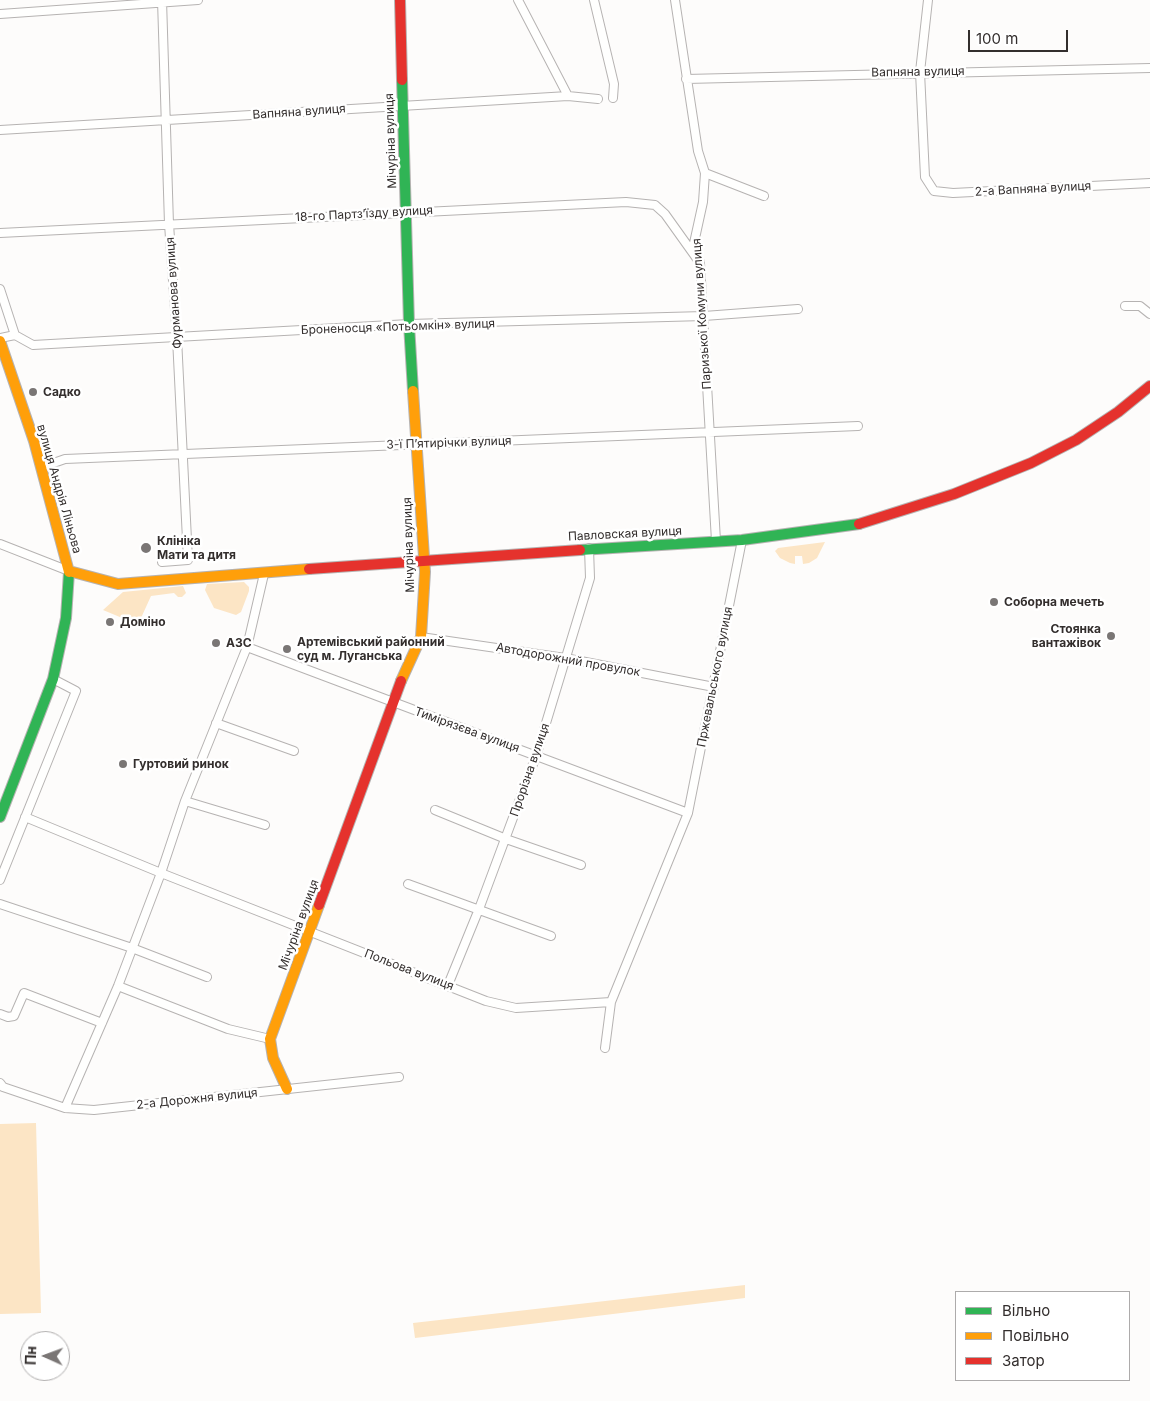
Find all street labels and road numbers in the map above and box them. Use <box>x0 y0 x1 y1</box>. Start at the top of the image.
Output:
street label: Вапняна вулиця <box>871 64 965 80</box>
street label: Мічуріна вулиця <box>382 93 400 189</box>
street label: Вапняна вулиця <box>252 102 346 122</box>
street label: 2-а Вапняна вулиця <box>975 179 1091 199</box>
street label: 18-го Партз’їзду вулиця <box>295 203 433 225</box>
street label: Фурманова вулиця <box>163 237 185 349</box>
street label: Паризької Комуни вулиця <box>690 238 714 390</box>
street label: Броненосця «Потьомкін» вулиця <box>301 316 495 338</box>
street label: вулиця Андрія Ліньова <box>34 423 84 555</box>
street label: 3-ї П’ятирічки вулиця <box>386 434 512 452</box>
street label: Мічуріна вулиця <box>400 497 418 593</box>
street label: Павловская вулиця <box>568 524 682 544</box>
street label: Пржевальського вулиця <box>694 605 736 749</box>
street label: Автодорожний провулок <box>495 640 641 680</box>
street label: Тимірязєва вулиця <box>413 704 521 756</box>
street label: Прорізна вулиця <box>507 721 553 819</box>
street label: Мічуріна вулиця <box>276 878 322 972</box>
street label: Польова вулиця <box>362 946 456 994</box>
street label: 2-а Дорожня вулиця <box>136 1085 258 1113</box>

